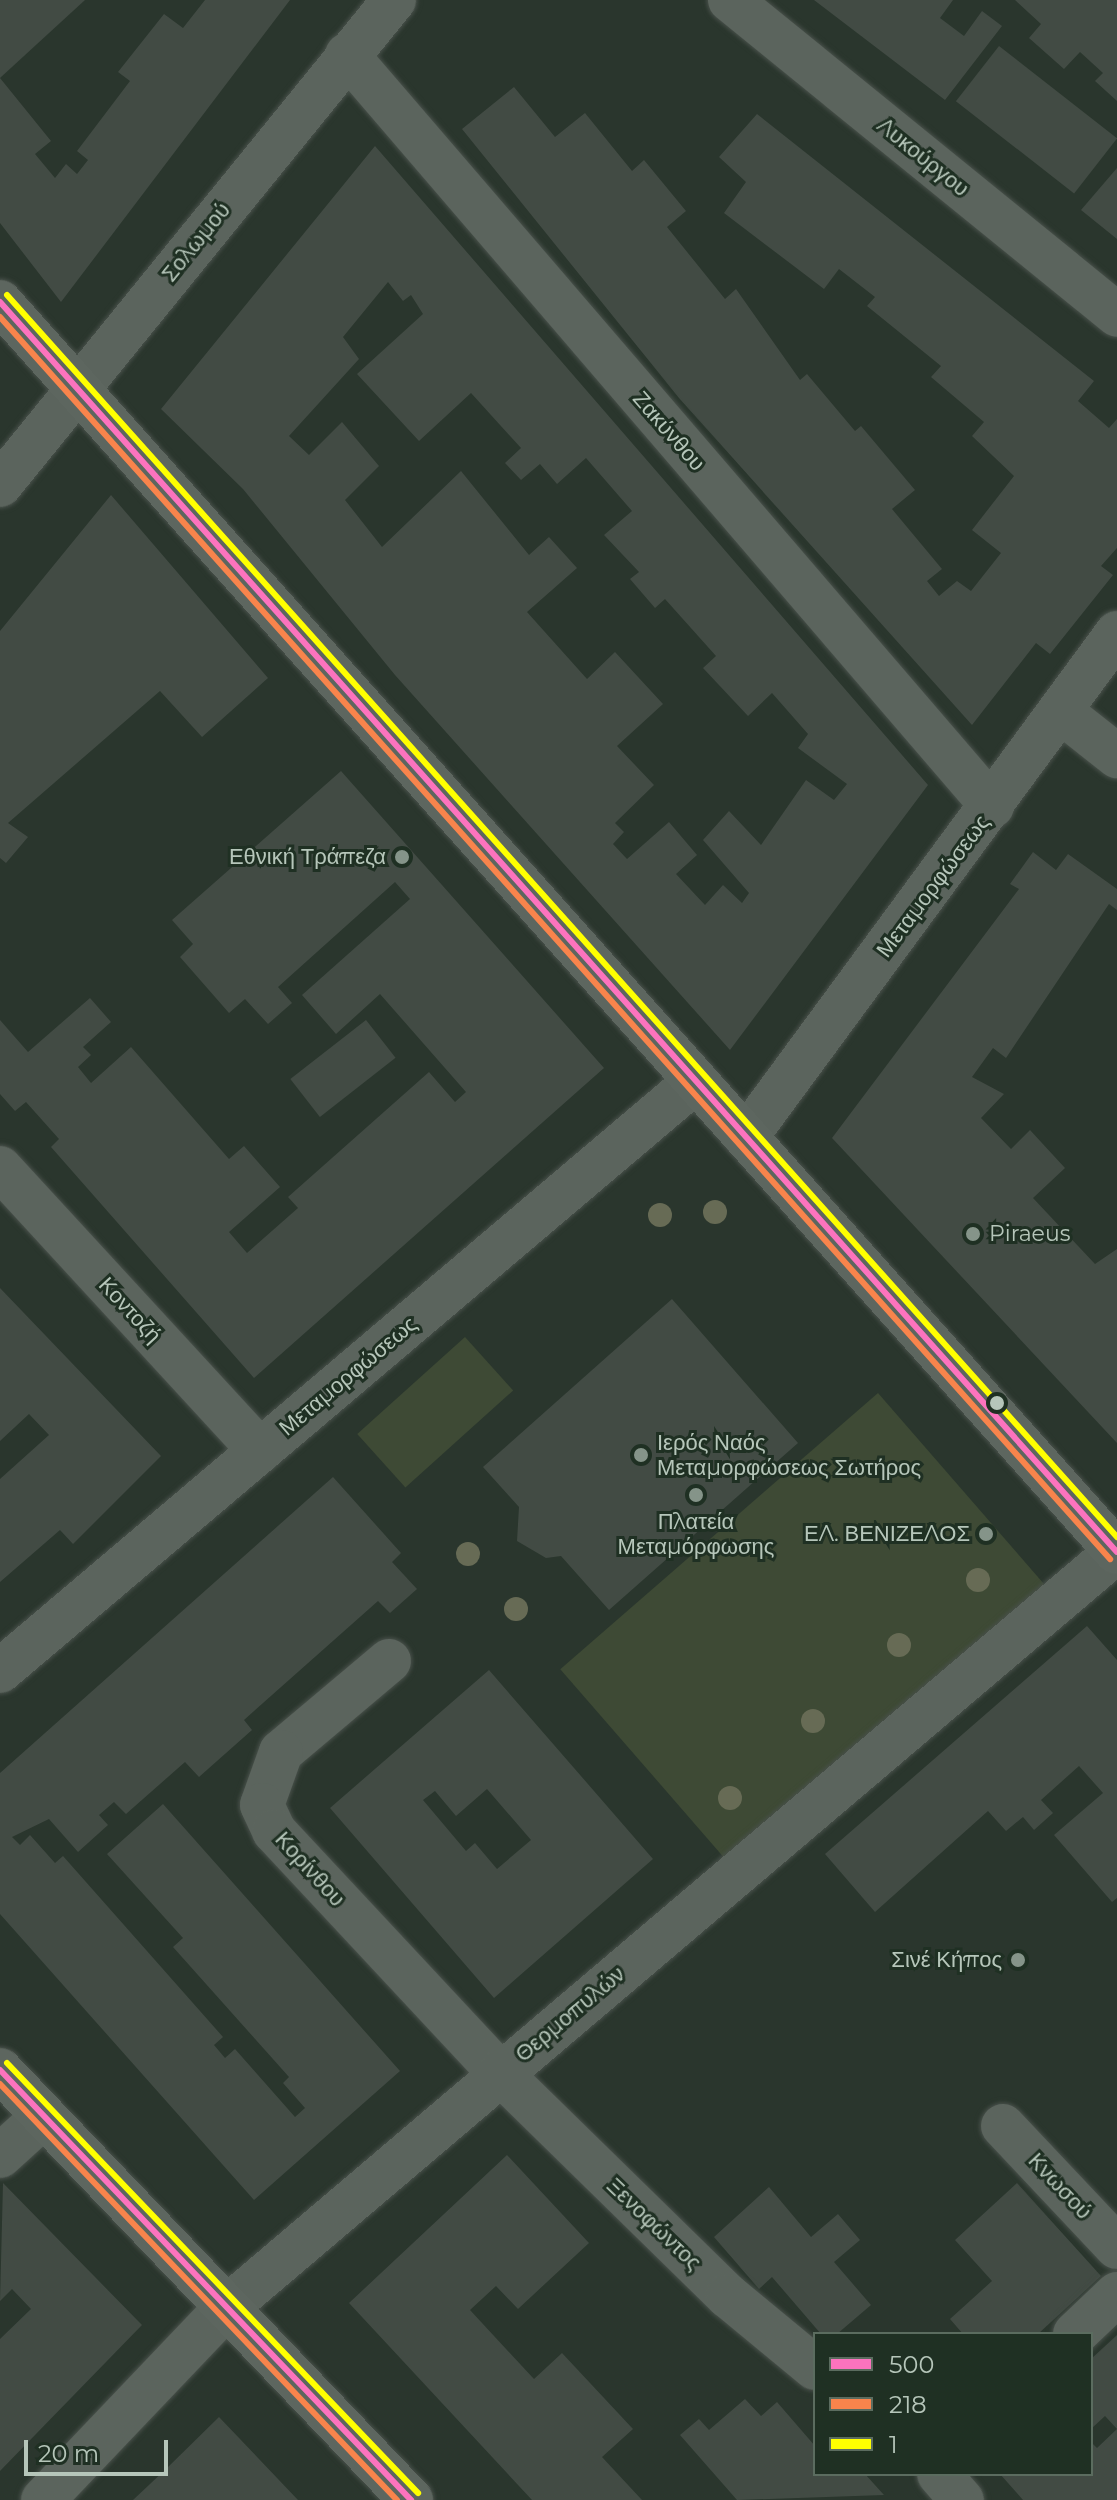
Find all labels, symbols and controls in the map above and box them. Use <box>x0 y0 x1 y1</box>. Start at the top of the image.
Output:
street label: Λυκούργου <box>872 112 974 202</box>
street label: Σολωμού <box>156 197 236 287</box>
street label: Ζακύνθου <box>627 386 711 476</box>
street label: Μεταμορφώσεως <box>871 810 995 962</box>
place label: Εθνική Τράπεζα <box>229 844 386 870</box>
marker: Εθνική Τράπεζα <box>393 848 411 866</box>
place label: Piraeus <box>989 1221 1070 1247</box>
marker: Piraeus <box>964 1225 982 1243</box>
street label: Κοντοζή <box>93 1272 167 1348</box>
street label: Μεταμορφώσεως <box>274 1311 422 1441</box>
unlabelled marker <box>989 1395 1005 1411</box>
place label: Ιερός Ναός Μεταμορφώσεως Σωτήρος <box>657 1429 921 1480</box>
marker: Ιερός Ναός Μεταμορφώσεως Σωτήρος <box>632 1446 650 1464</box>
marker: Πλατεία Μεταμόρφωσης <box>687 1486 705 1504</box>
place label: Πλατεία Μεταμόρφωσης <box>618 1508 774 1560</box>
place label: ΕΛ. ΒΕΝΙΖΕΛΟΣ <box>804 1521 970 1547</box>
marker: ΕΛ. ΒΕΝΙΖΕΛΟΣ <box>977 1525 995 1543</box>
street label: Κορίνθου <box>270 1826 350 1912</box>
place label: Σινέ Κήπος <box>891 1947 1002 1973</box>
marker: Σινέ Κήπος <box>1009 1951 1027 1969</box>
street label: Θερμοπυλών <box>510 1961 630 2067</box>
street label: Κνωσού <box>1023 2147 1097 2225</box>
street label: Ξενοφώντος <box>601 2172 707 2276</box>
legend <box>813 2332 1093 2476</box>
text: 500 <box>889 2350 934 2379</box>
text: 218 <box>889 2390 927 2419</box>
scale bar <box>28 2424 172 2474</box>
text: 1 <box>889 2430 898 2459</box>
text: 20 m <box>38 2439 99 2468</box>

